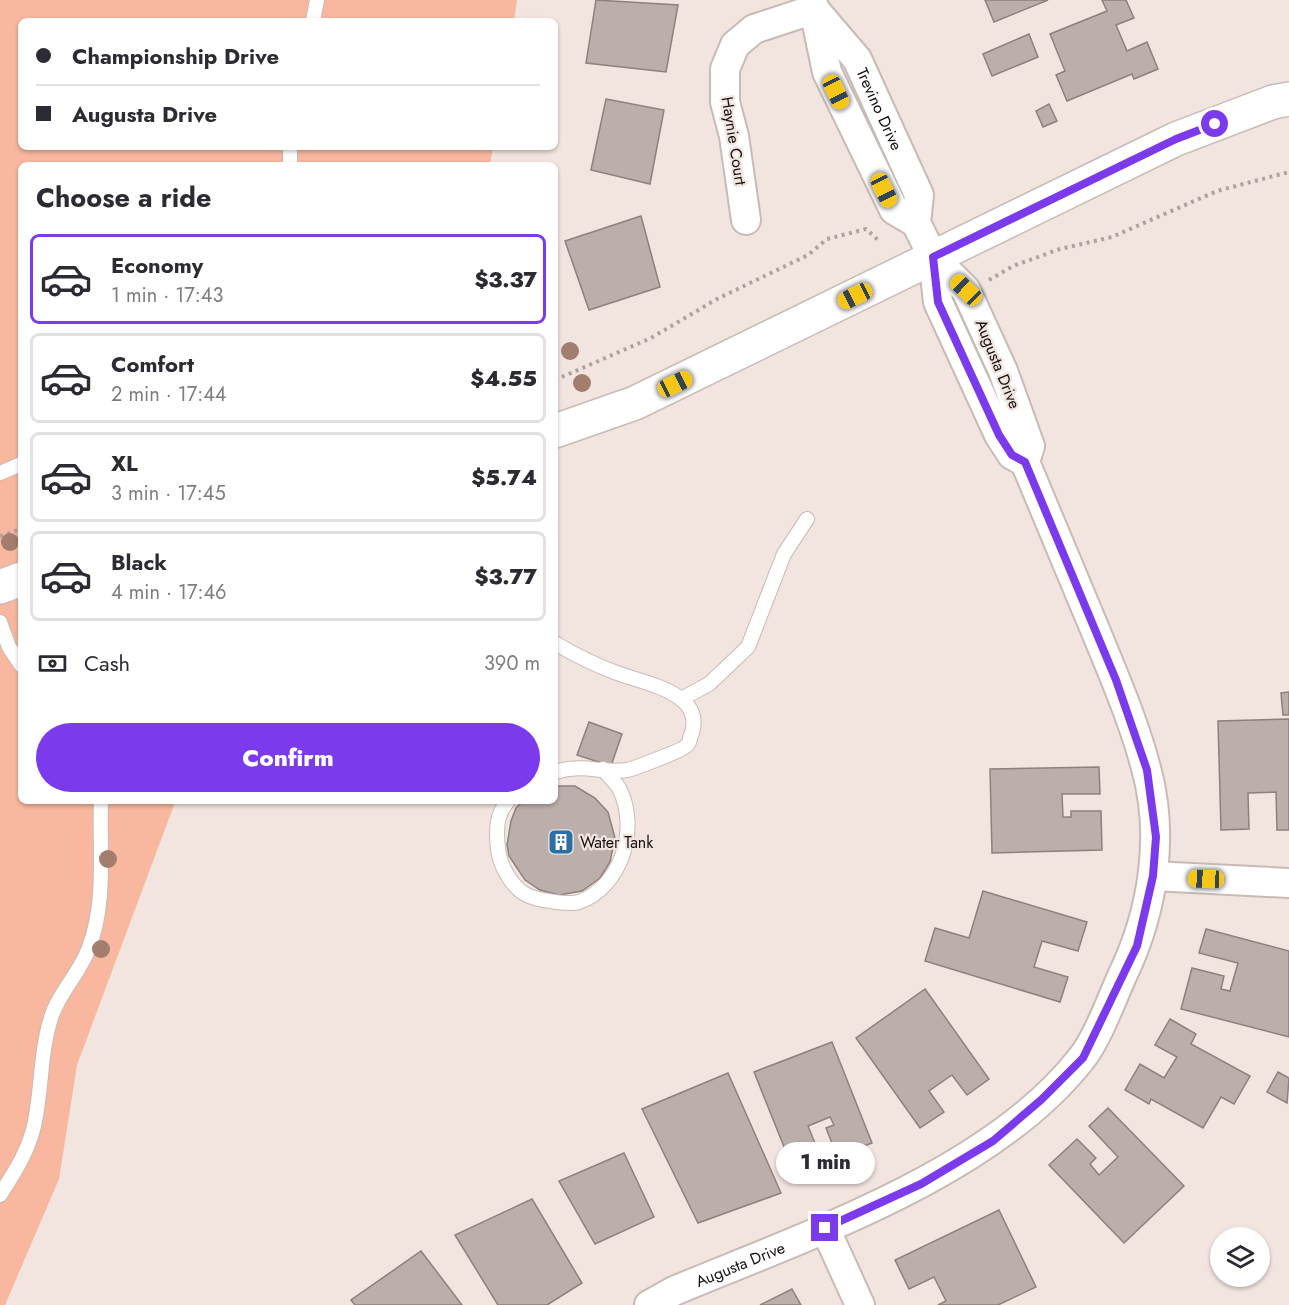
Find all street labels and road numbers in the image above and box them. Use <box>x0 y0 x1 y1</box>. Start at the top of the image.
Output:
street label: Trevino Drive <box>851 64 909 154</box>
street label: Haynie Court <box>716 95 752 187</box>
street label: Augusta Drive <box>970 316 1026 412</box>
street label: Augusta Drive <box>692 1236 788 1292</box>

